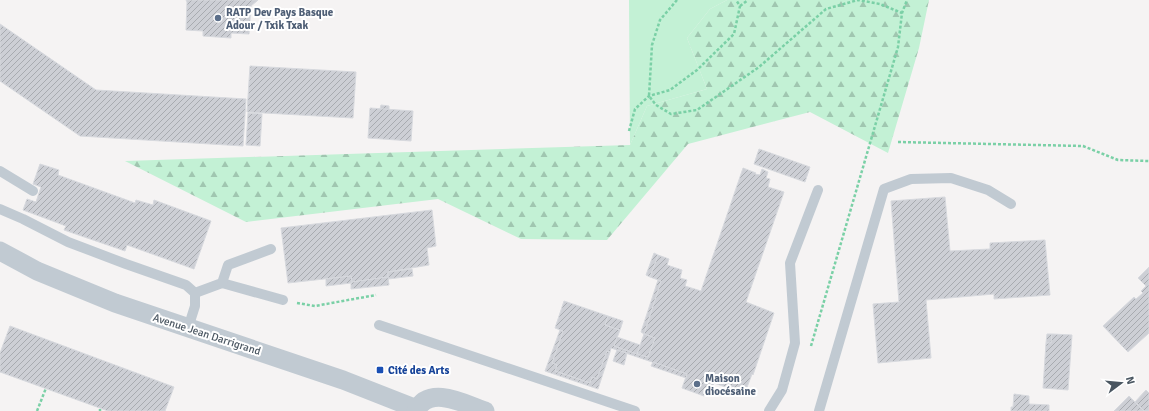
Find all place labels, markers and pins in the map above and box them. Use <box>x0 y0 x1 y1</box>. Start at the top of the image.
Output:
place label: RATP Dev Pays Basque Adour / Txik Txak <box>226 6 334 32</box>
marker: RATP Dev Pays Basque Adour / Txik Txak <box>213 13 223 23</box>
place label: Cité des Arts <box>388 364 449 377</box>
marker: Cité des Arts <box>375 365 385 375</box>
place label: Maison diocésaine <box>705 372 756 398</box>
marker: Maison diocésaine <box>692 379 702 389</box>

